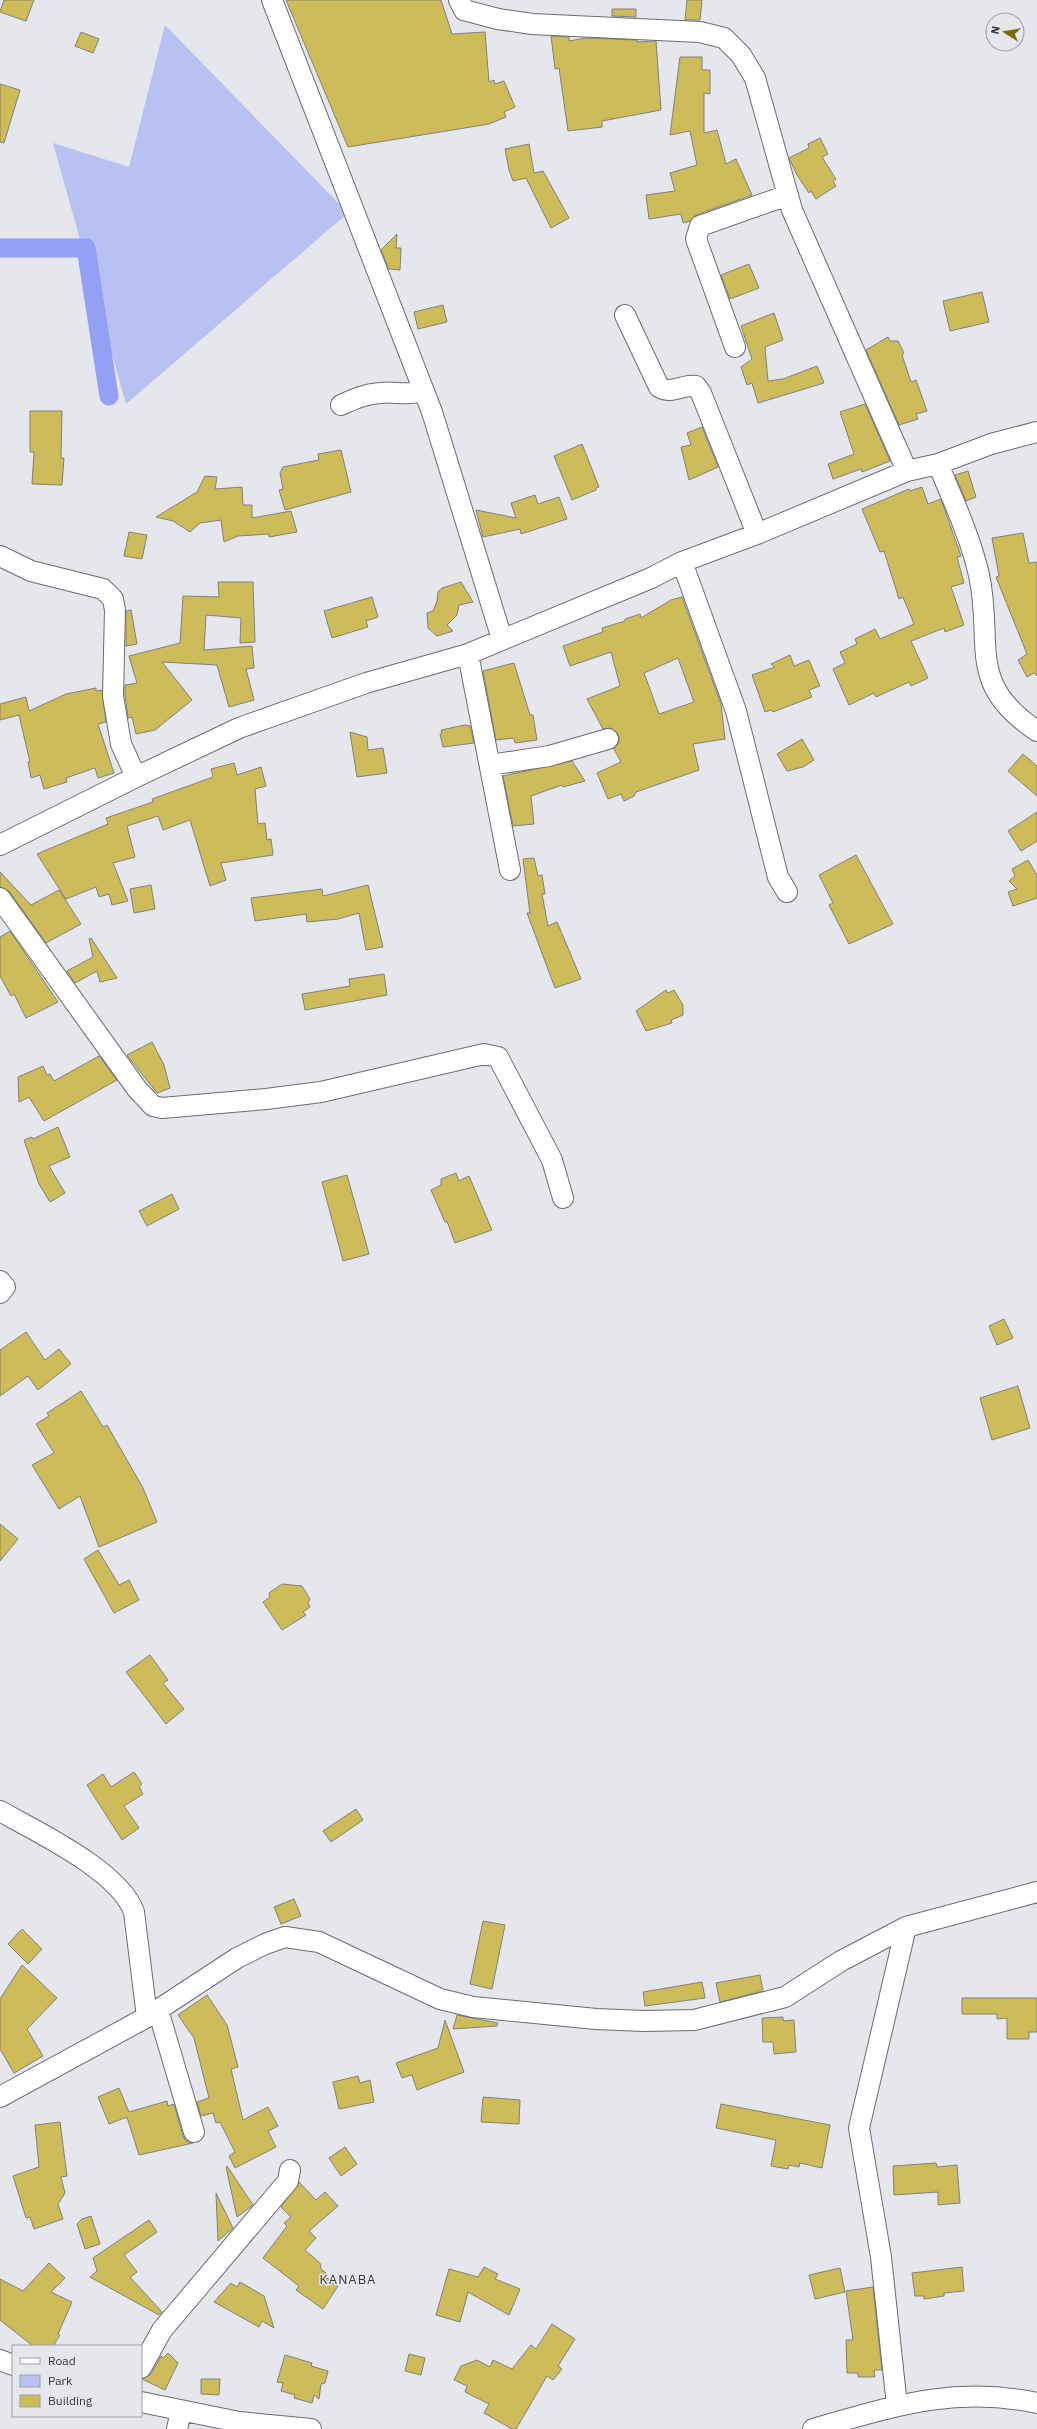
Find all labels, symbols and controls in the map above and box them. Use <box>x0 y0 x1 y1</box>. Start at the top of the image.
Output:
north arrow <box>985 12 1025 52</box>
text: N <box>988 25 1003 35</box>
district label: KANABA <box>320 2271 376 2288</box>
legend <box>12 2345 142 2417</box>
text: Road <box>48 2353 76 2368</box>
text: Park <box>48 2373 73 2388</box>
text: Building <box>48 2393 93 2408</box>

